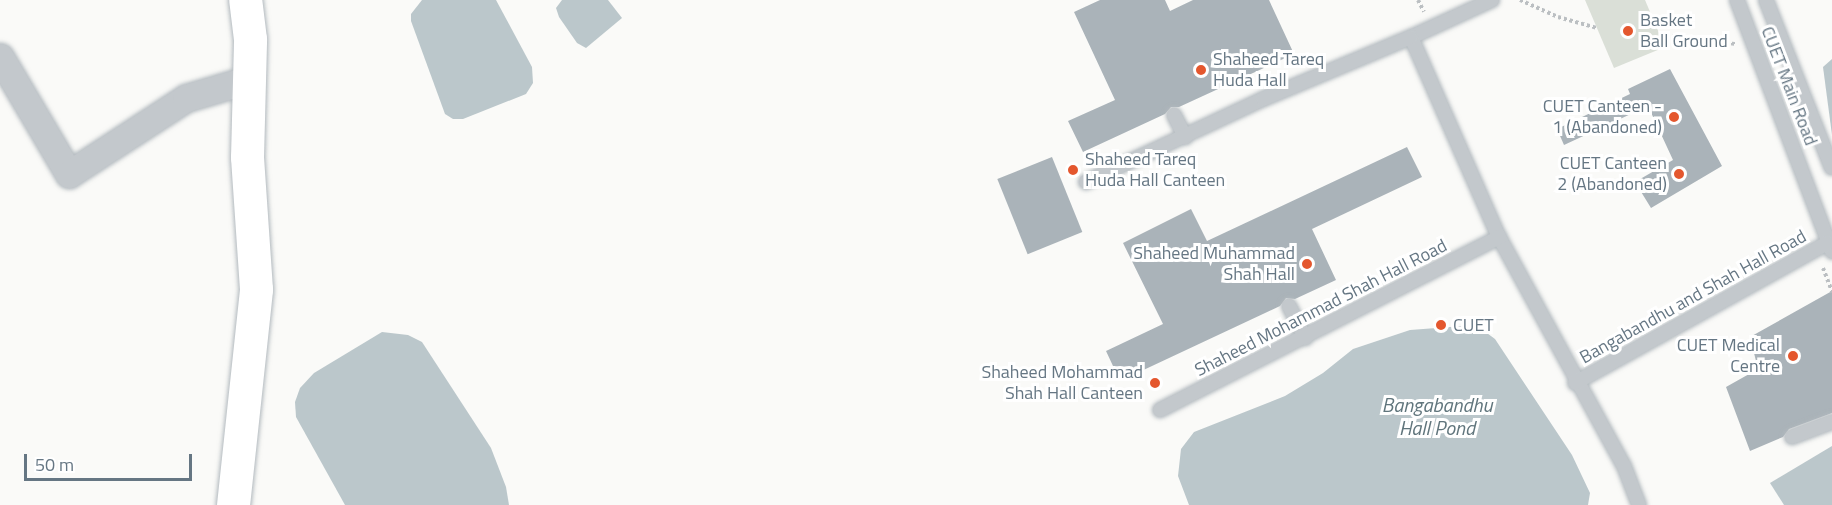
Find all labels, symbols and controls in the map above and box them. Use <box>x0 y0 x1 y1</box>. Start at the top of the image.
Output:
place label: Basket Ball Ground <box>1640 10 1728 52</box>
marker: Basket Ball Ground <box>1621 24 1635 38</box>
street label: CUET Main Road <box>1756 24 1822 148</box>
place label: Shaheed Tareq Huda Hall <box>1213 49 1324 92</box>
marker: Shaheed Tareq Huda Hall <box>1194 63 1208 77</box>
place label: CUET Canteen - 1 (Abandoned) <box>1543 96 1662 138</box>
marker: CUET Canteen - 1 (Abandoned) <box>1667 110 1681 124</box>
place label: Shaheed Tareq Huda Hall Canteen <box>1085 149 1225 192</box>
place label: CUET Canteen 2 (Abandoned) <box>1557 153 1667 195</box>
marker: Shaheed Tareq Huda Hall Canteen <box>1066 163 1080 177</box>
marker: CUET Canteen 2 (Abandoned) <box>1672 167 1686 181</box>
street label: Bangabandhu and Shah Hall Road <box>1576 226 1810 368</box>
street label: Shaheed Mohammad Shah Hall Road <box>1191 235 1451 381</box>
place label: Shaheed Muhammad Shah Hall <box>1133 243 1295 286</box>
marker: Shaheed Muhammad Shah Hall <box>1300 257 1314 271</box>
place label: CUET <box>1453 314 1494 336</box>
marker: CUET <box>1434 318 1448 332</box>
place label: CUET Medical Centre <box>1677 335 1780 378</box>
marker: CUET Medical Centre <box>1784 347 1802 365</box>
place label: Shaheed Mohammad Shah Hall Canteen <box>981 362 1143 404</box>
marker: Shaheed Mohammad Shah Hall Canteen <box>1148 376 1162 390</box>
water label: Bangabandhu Hall Pond <box>1382 393 1492 440</box>
scale bar <box>27 442 195 480</box>
text: 50 m <box>35 451 74 478</box>

